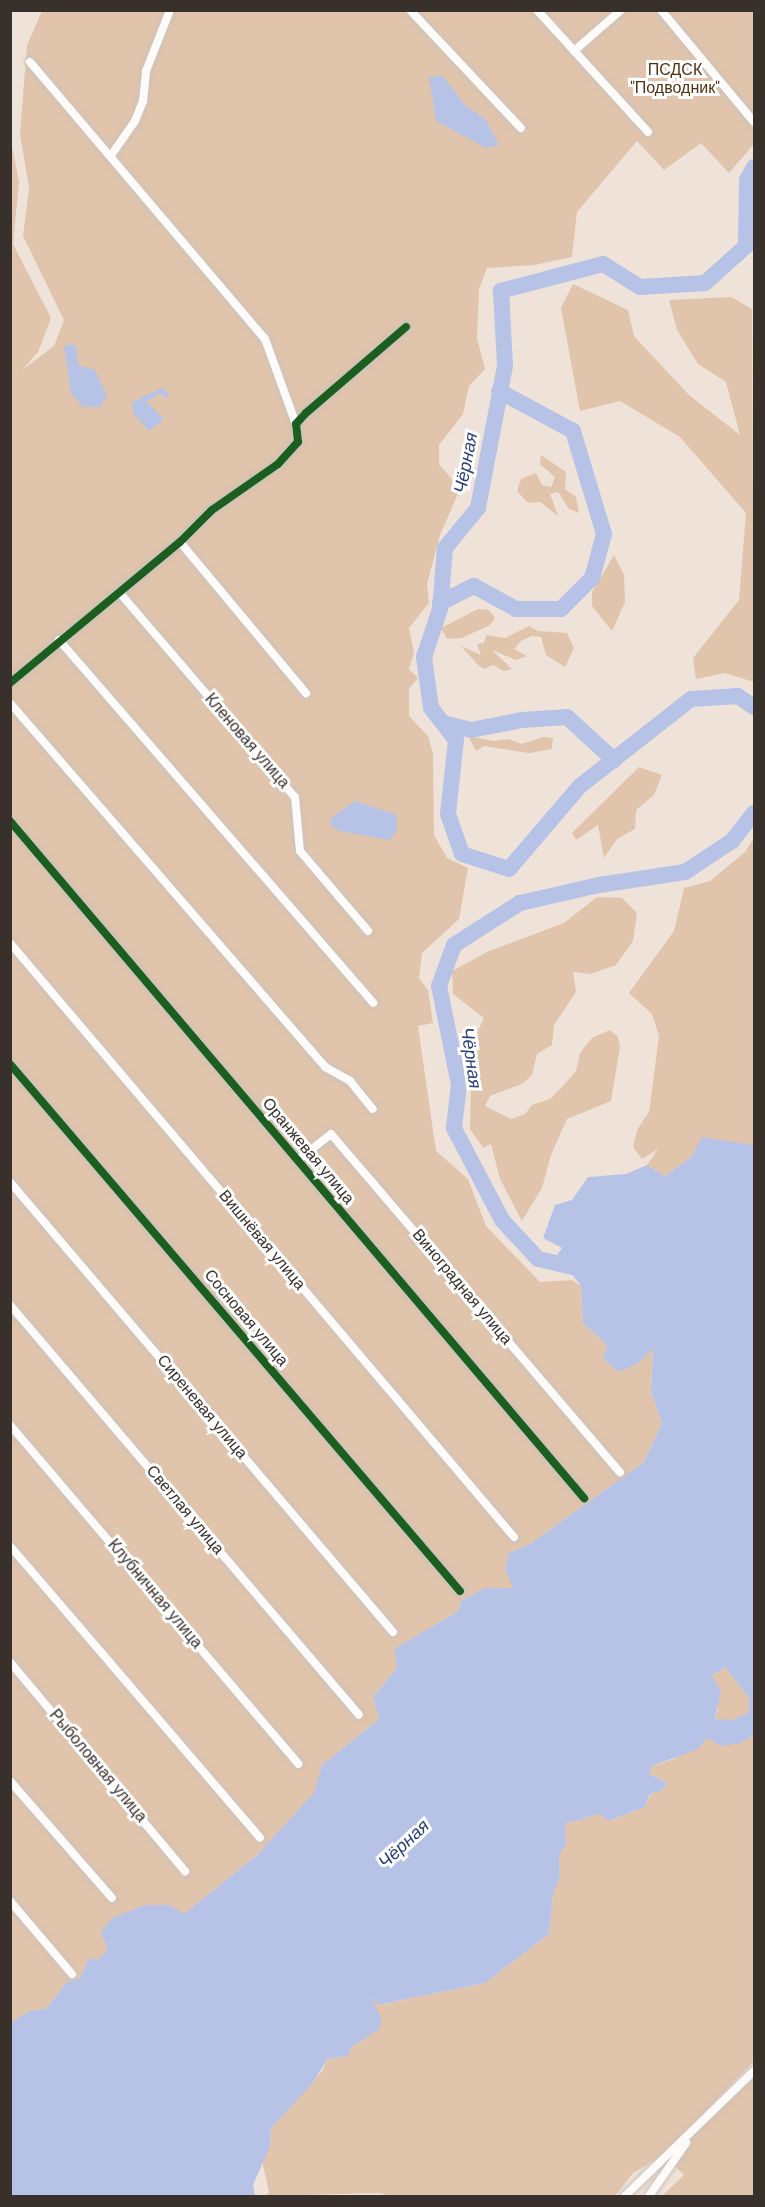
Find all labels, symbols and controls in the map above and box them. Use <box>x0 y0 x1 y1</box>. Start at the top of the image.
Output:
park label: ПСДСК "Подводник" <box>630 60 720 98</box>
water label: Чёрная <box>450 431 482 495</box>
street label: Кленовая улица <box>201 690 293 792</box>
water label: Чёрная <box>456 1026 486 1090</box>
street label: Оранжевая улица <box>258 1094 358 1208</box>
street label: Вишнёвая улица <box>215 1186 309 1294</box>
street label: Виноградная улица <box>408 1225 516 1349</box>
street label: Сосновая улица <box>200 1266 292 1370</box>
street label: Сиреневая улица <box>153 1351 251 1463</box>
street label: Светлая улица <box>142 1462 228 1558</box>
street label: Клубничная улица <box>104 1535 206 1653</box>
street label: Рыболовная улица <box>45 1706 151 1826</box>
water label: Чёрная <box>374 1815 434 1873</box>

